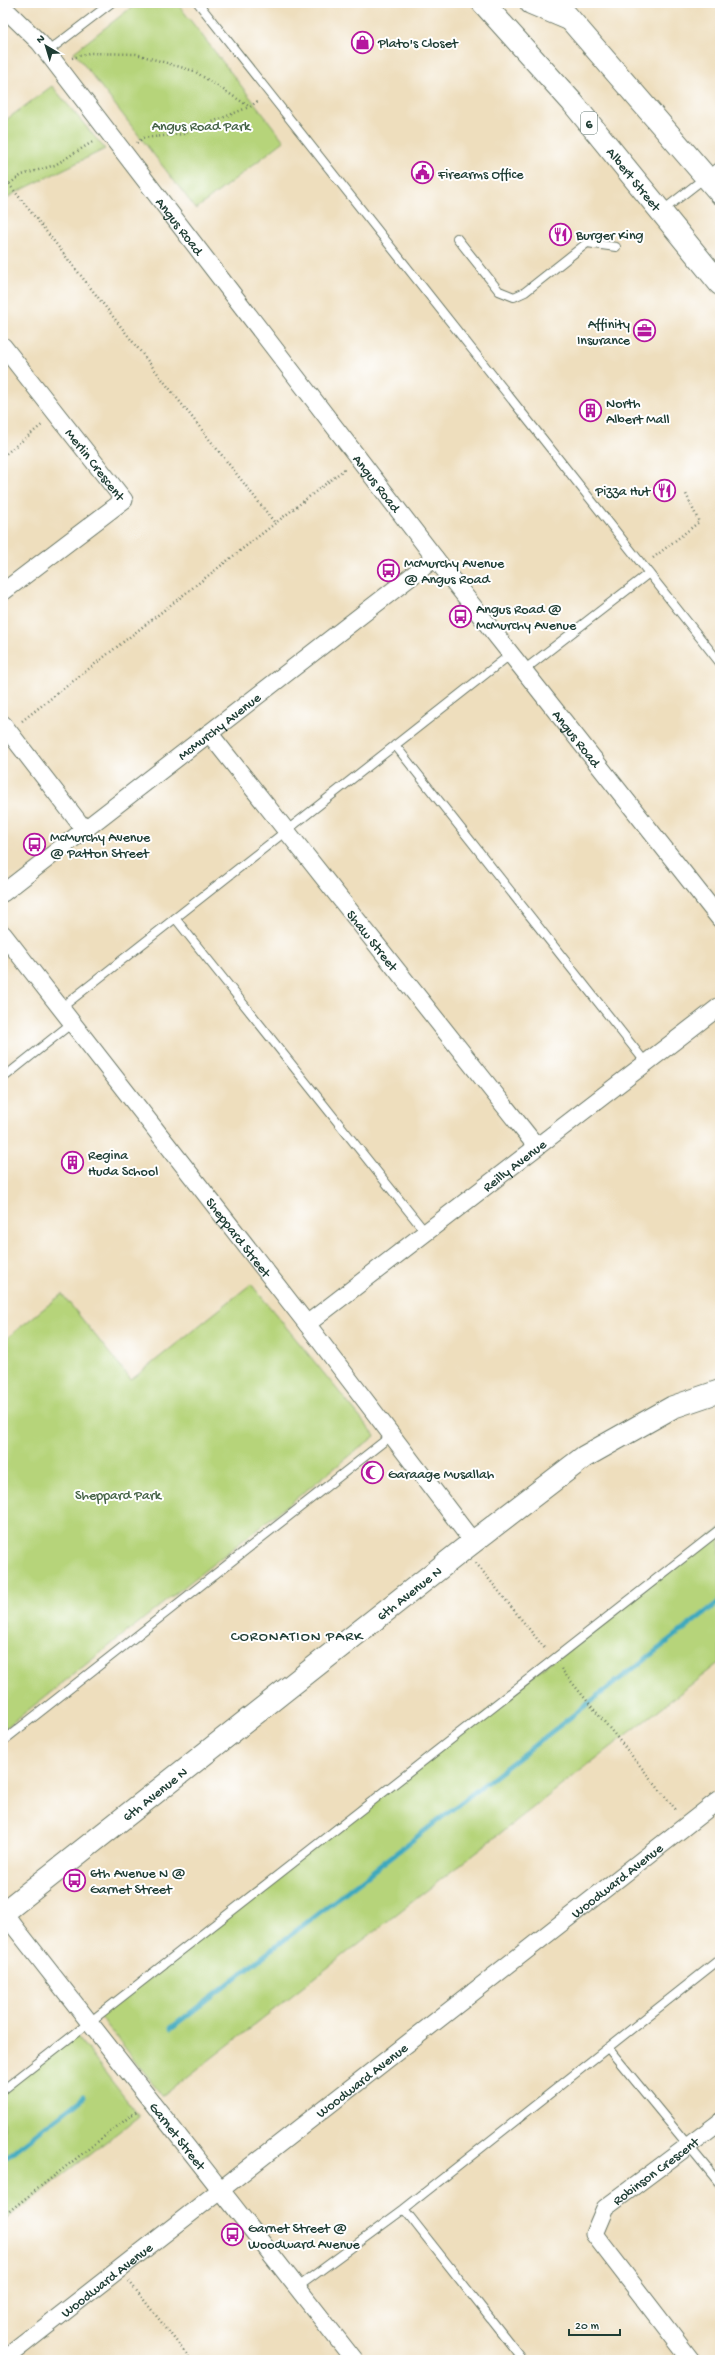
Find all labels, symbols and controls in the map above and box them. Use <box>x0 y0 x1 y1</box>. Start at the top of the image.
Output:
north arrow <box>26 26 66 66</box>
shop icon: Plato's Closet <box>349 29 375 55</box>
text: N <box>35 33 48 47</box>
place label: Plato's Closet <box>377 36 459 53</box>
road number: 6 <box>581 112 597 134</box>
park label: Angus Road Park <box>152 119 252 136</box>
street label: Albert Street <box>601 145 664 217</box>
public building icon: Firearms Office <box>409 160 435 186</box>
place label: Firearms Office <box>437 167 524 184</box>
street label: Angus Road <box>151 195 207 261</box>
restaurant icon: Burger King <box>548 221 574 247</box>
place label: Burger King <box>575 228 644 245</box>
place label: Affinity Insurance <box>577 317 631 350</box>
office icon: Affinity Insurance <box>632 318 658 344</box>
place label: North Albert Mall <box>606 396 670 429</box>
building icon: North Albert Mall <box>577 397 603 423</box>
street label: Merlin Crescent <box>60 426 128 506</box>
street label: Angus Road <box>348 452 404 518</box>
restaurant icon: Pizza Hut <box>652 477 678 503</box>
place label: Pizza Hut <box>595 484 651 501</box>
place label: McMurchy Avenue @ Angus Road <box>404 556 505 589</box>
bus stop icon: McMurchy Avenue @ Angus Road <box>375 557 401 583</box>
place label: Angus Road @ McMurchy Avenue <box>476 602 577 635</box>
bus stop icon: Angus Road @ McMurchy Avenue <box>447 603 473 629</box>
street label: McMurchy Avenue <box>175 690 266 765</box>
street label: Angus Road <box>547 707 604 773</box>
place label: McMurchy Avenue @ Patton Street <box>50 830 151 863</box>
bus stop icon: McMurchy Avenue @ Patton Street <box>21 831 47 857</box>
street label: Shaw Street <box>342 907 401 977</box>
street label: Reilly Avenue <box>480 1136 551 1197</box>
place label: Regina Huda School <box>88 1148 158 1181</box>
building icon: Regina Huda School <box>59 1149 85 1175</box>
street label: Sheppard Street <box>201 1195 274 1283</box>
mosque icon: Garaage Musallah <box>359 1460 385 1486</box>
place label: Garaage Musallah <box>388 1467 495 1484</box>
park label: Sheppard Park <box>75 1488 163 1505</box>
street label: 6th Avenue N <box>374 1564 446 1626</box>
district label: CORONATION PARK <box>231 1628 364 1646</box>
street label: 6th Avenue N <box>120 1764 192 1826</box>
street label: Woodward Avenue <box>569 1840 668 1923</box>
place label: 6th Avenue N @ Garnet Street <box>90 1866 186 1899</box>
bus stop icon: 6th Avenue N @ Garnet Street <box>62 1867 88 1893</box>
street label: Woodward Avenue <box>314 2040 413 2123</box>
street label: Garnet Street <box>144 2100 209 2176</box>
street label: Robinson Crescent <box>610 2134 704 2210</box>
place label: Garnet Street @ Woodward Avenue <box>248 2221 361 2254</box>
bus stop icon: Garnet Street @ Woodward Avenue <box>219 2222 245 2248</box>
street label: Woodward Avenue <box>58 2240 158 2322</box>
scale bar <box>569 2311 620 2337</box>
text: 20 m <box>575 2320 600 2334</box>

